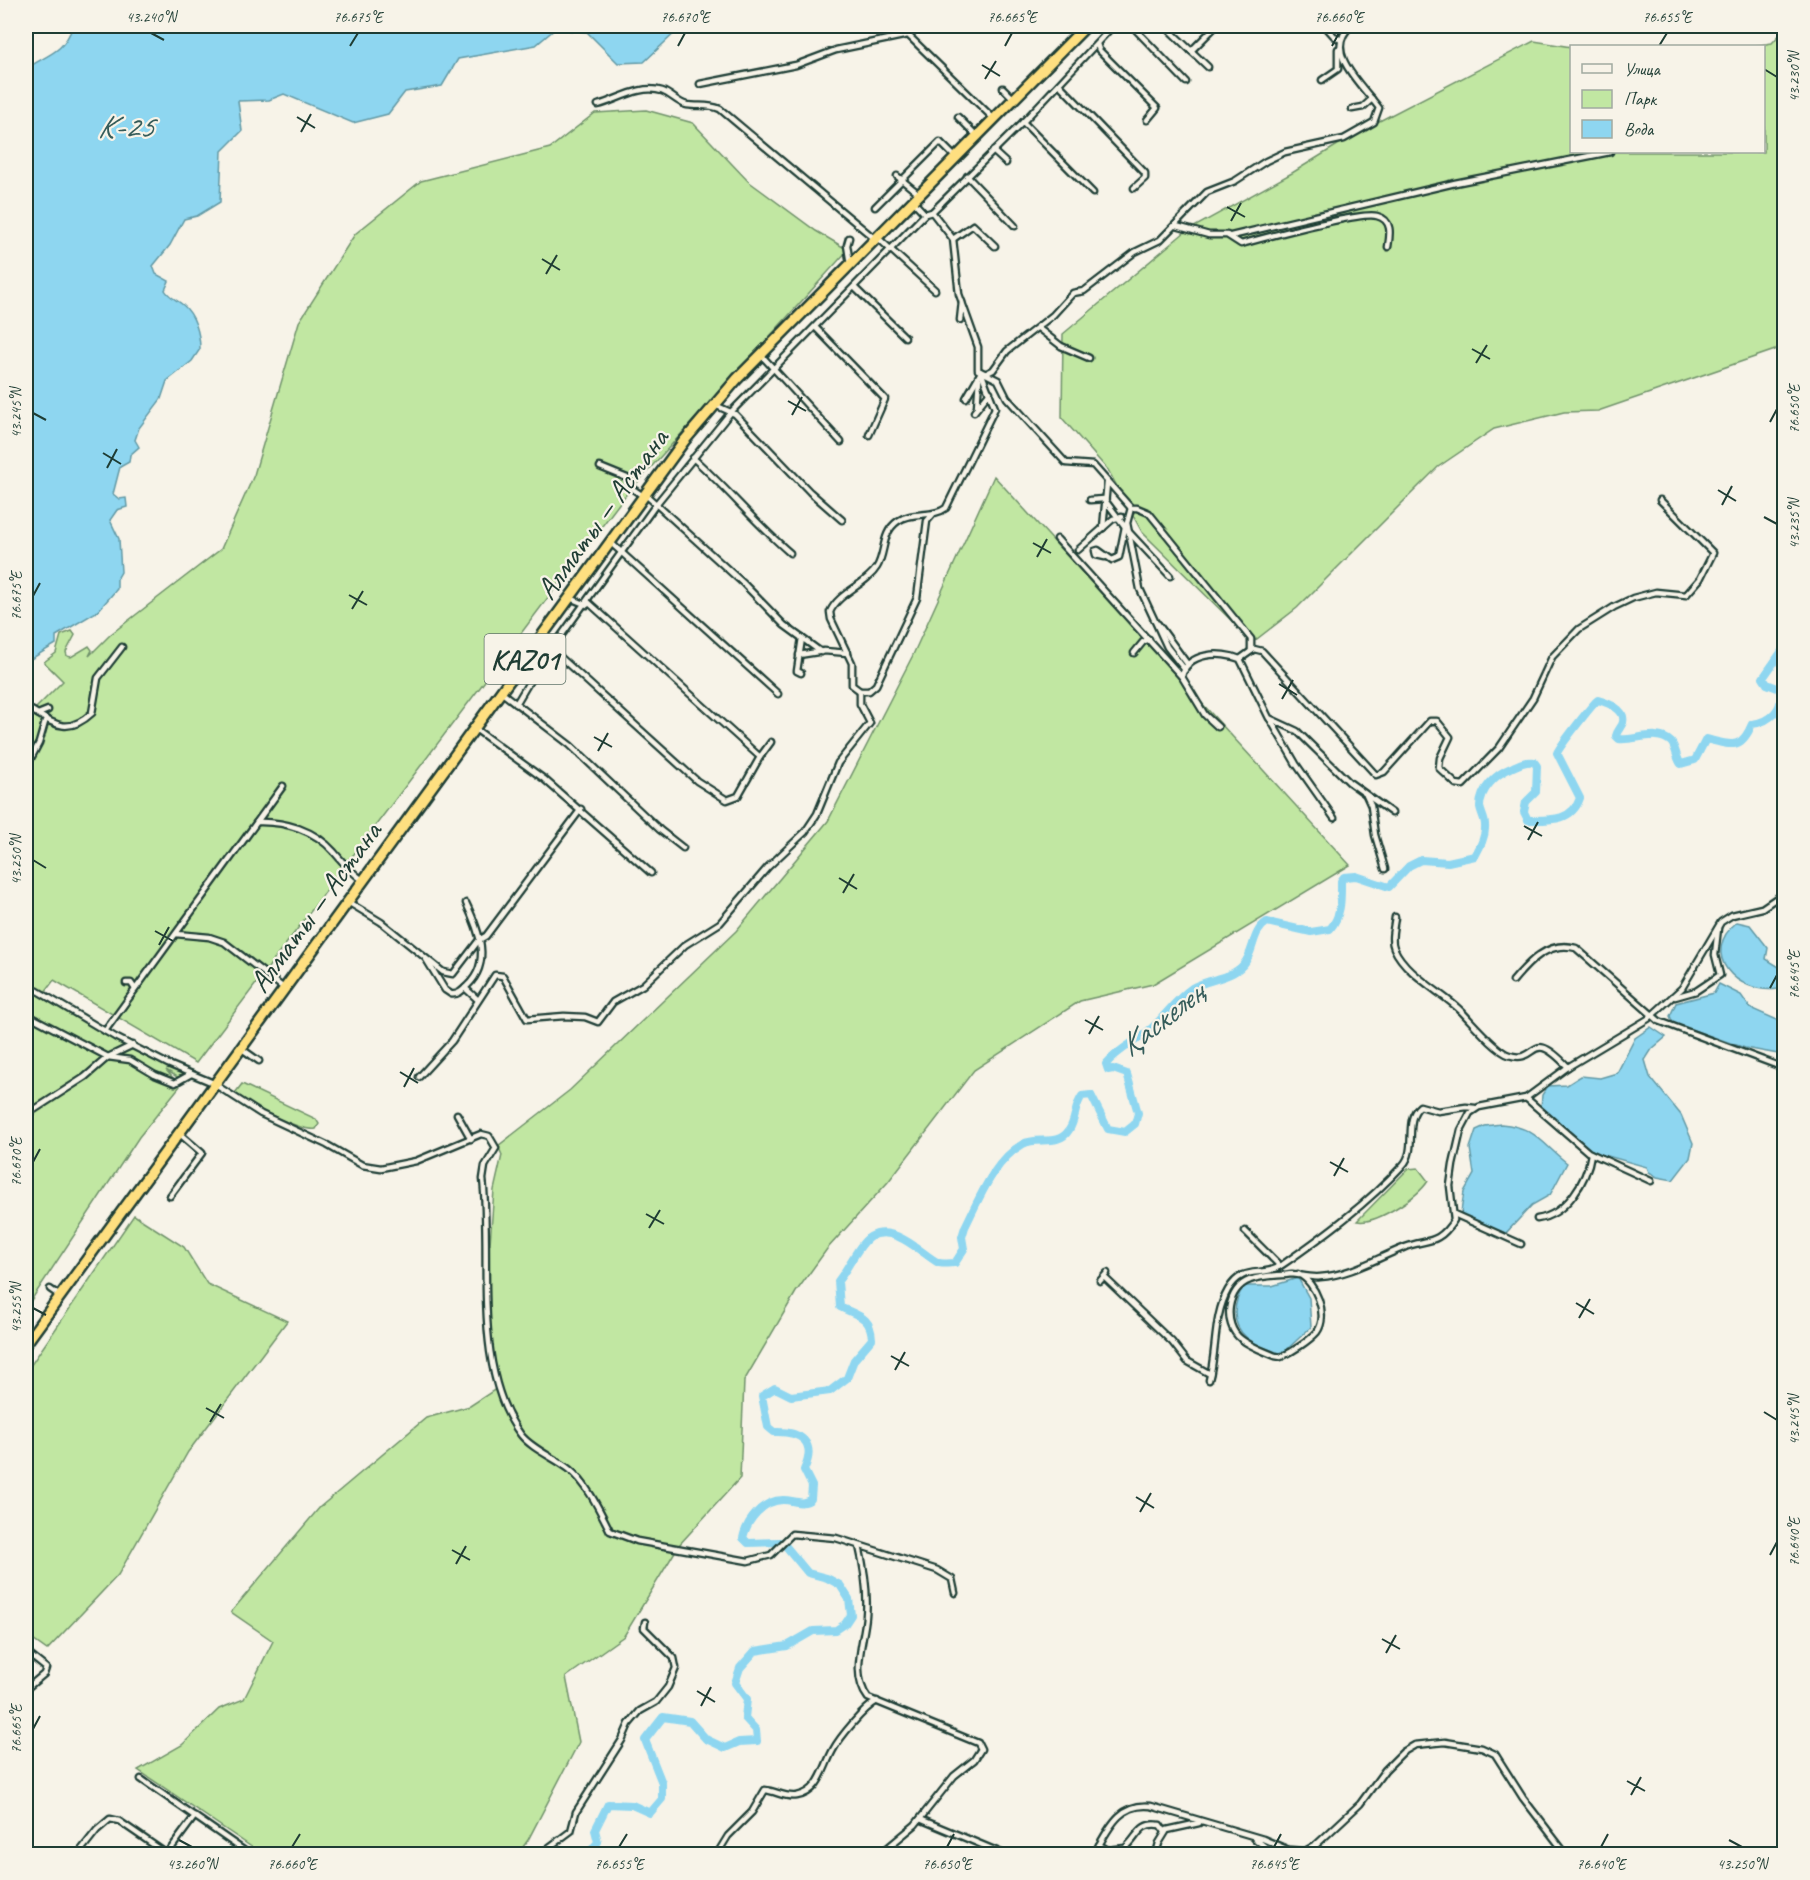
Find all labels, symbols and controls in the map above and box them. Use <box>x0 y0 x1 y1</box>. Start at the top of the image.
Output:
text: 43.240°N <box>126 8 179 27</box>
text: 76.675°E <box>334 8 385 27</box>
text: 76.670°E <box>661 8 712 27</box>
text: 76.665°E <box>988 8 1039 27</box>
text: 76.660°E <box>1315 8 1366 27</box>
text: 76.655°E <box>1643 8 1694 27</box>
legend <box>1570 45 1765 153</box>
text: 43.230°N <box>1785 49 1804 102</box>
text: Улица <box>1624 58 1661 80</box>
text: Парк <box>1624 88 1658 110</box>
water label: К-25 <box>97 106 158 147</box>
text: Вода <box>1624 118 1655 140</box>
text: 76.650°E <box>1785 382 1804 433</box>
text: 43.245°N <box>7 385 26 438</box>
street label: Алматы — Астана <box>527 420 678 607</box>
text: 43.235°N <box>1785 496 1804 549</box>
text: 76.675°E <box>7 569 26 620</box>
road number: KАZ01 <box>484 634 566 684</box>
street label: Алматы — Астана <box>240 813 391 1000</box>
text: 43.250°N <box>7 832 26 885</box>
text: 76.645°E <box>1785 948 1804 999</box>
water label: Қаскелең <box>1110 970 1216 1065</box>
text: 76.670°E <box>7 1135 26 1186</box>
text: 43.255°N <box>7 1280 26 1333</box>
text: 43.245°N <box>1785 1392 1804 1445</box>
text: 76.640°E <box>1785 1515 1804 1566</box>
text: 76.665°E <box>7 1702 26 1753</box>
text: 43.260°N <box>167 1855 220 1874</box>
text: 76.660°E <box>268 1855 319 1874</box>
text: 76.655°E <box>595 1855 646 1874</box>
text: 76.650°E <box>923 1855 974 1874</box>
text: 76.645°E <box>1250 1855 1301 1874</box>
text: 76.640°E <box>1577 1855 1628 1874</box>
text: 43.250°N <box>1717 1855 1770 1874</box>

